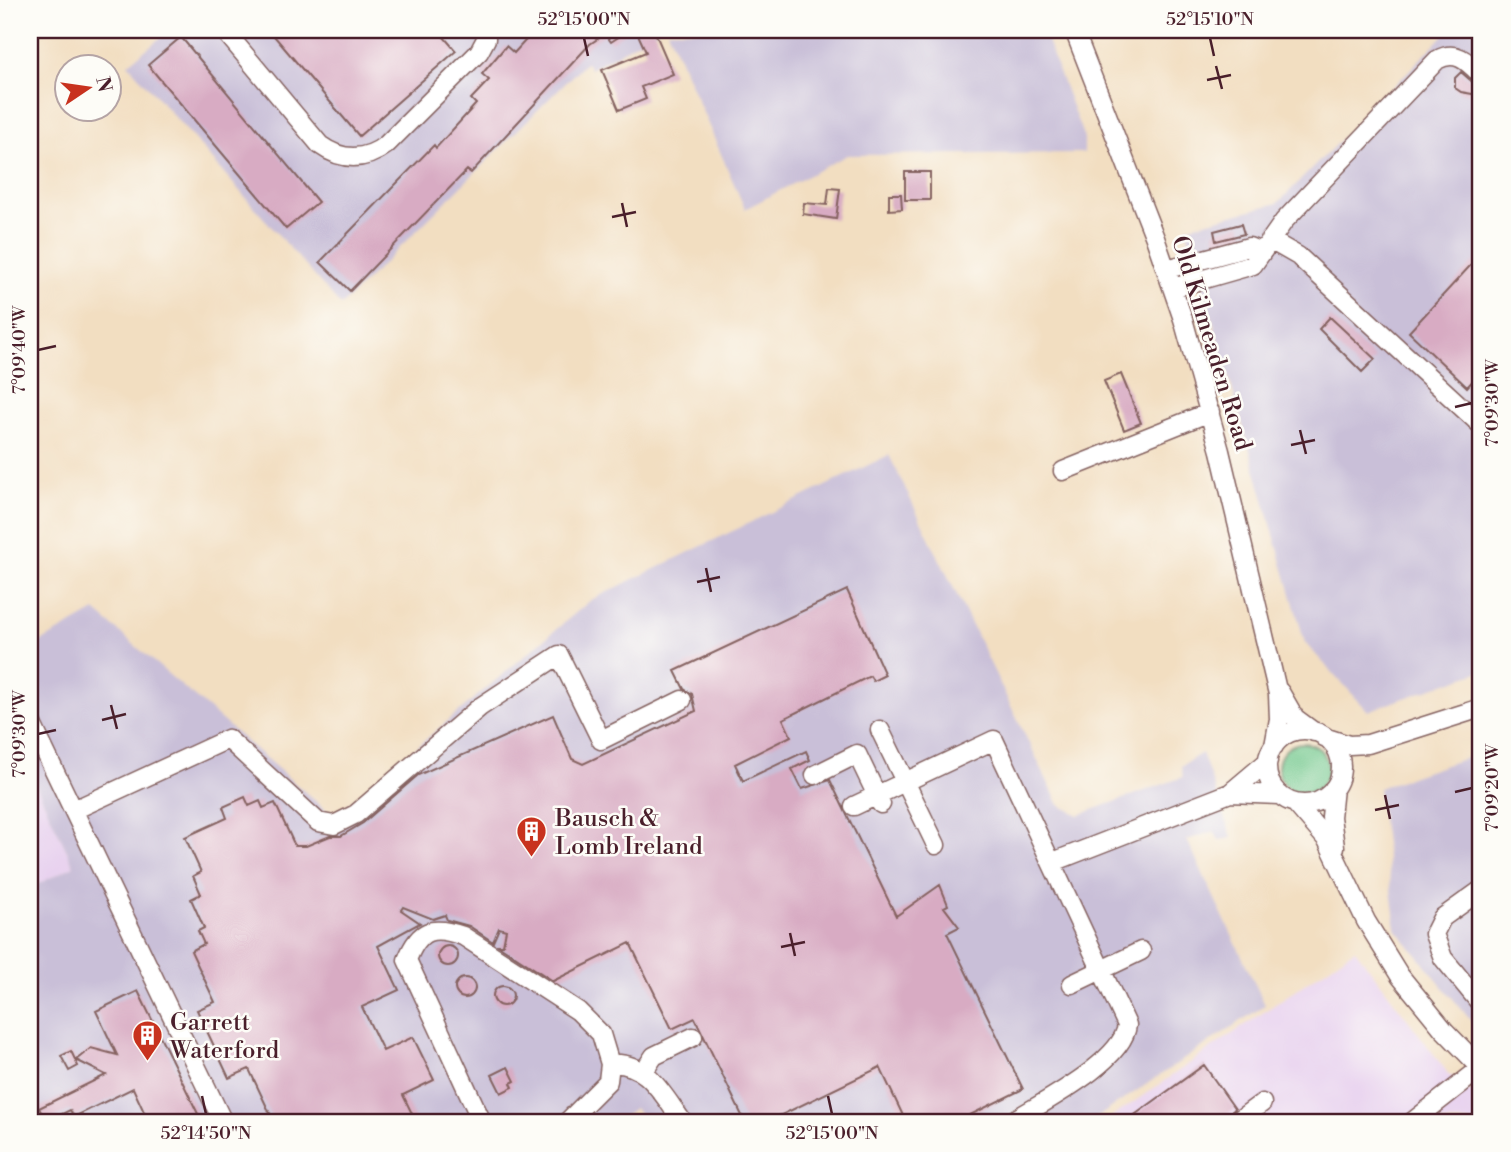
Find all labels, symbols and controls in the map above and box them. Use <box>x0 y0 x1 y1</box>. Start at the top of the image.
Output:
text: 52°15'00"N <box>538 8 631 31</box>
text: 52°15'10"N <box>1166 8 1255 31</box>
north arrow <box>52 52 122 122</box>
text: N <box>90 74 117 94</box>
street label: Old Kilmeaden Road <box>1164 232 1258 455</box>
text: 7°09'40"W <box>8 305 31 394</box>
text: 7°09'30"W <box>1481 358 1504 447</box>
text: 7°09'30"W <box>8 689 31 778</box>
text: 7°09'20"W <box>1481 743 1504 832</box>
place label: Bausch & Lomb Ireland <box>554 804 703 862</box>
building icon: Bausch & Lomb Ireland <box>515 815 549 859</box>
place label: Garrett Waterford <box>169 1008 280 1066</box>
building icon: Garrett Waterford <box>130 1019 164 1063</box>
text: 52°14'50"N <box>161 1122 252 1145</box>
text: 52°15'00"N <box>786 1122 879 1145</box>

